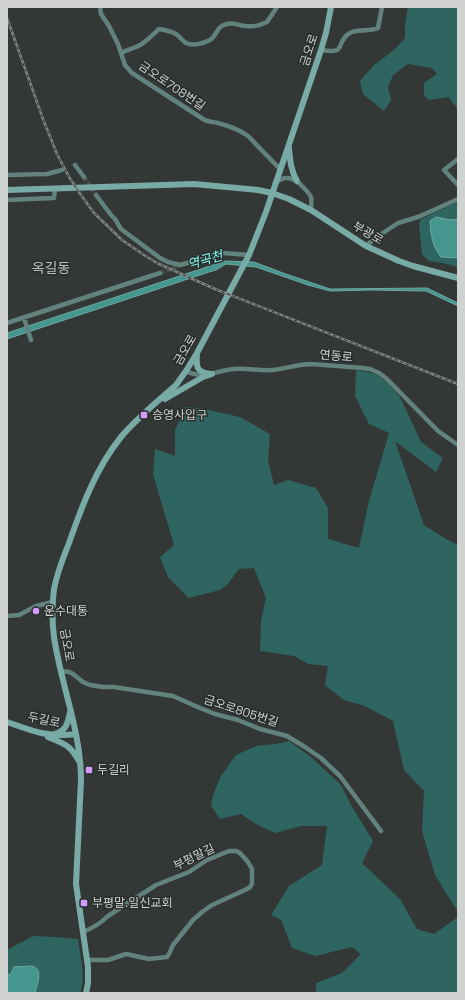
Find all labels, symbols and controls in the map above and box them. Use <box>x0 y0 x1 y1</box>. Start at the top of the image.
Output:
street label: 금오로 <box>296 32 322 68</box>
street label: 금오로708번길 <box>136 58 208 114</box>
street label: 부광로 <box>350 218 386 248</box>
water label: 역곡천 <box>185 247 226 273</box>
district label: 옥길동 <box>32 259 70 277</box>
street label: 금오로 <box>170 332 200 368</box>
street label: 연동로 <box>319 347 353 365</box>
place label: 승영사입구 <box>152 407 207 423</box>
marker: 승영사입구 <box>139 410 149 420</box>
place label: 운수대통 <box>44 603 88 619</box>
marker: 운수대통 <box>31 606 41 616</box>
street label: 금오로 <box>56 627 78 663</box>
street label: 금오로805번길 <box>202 691 280 731</box>
street label: 두길로 <box>26 709 62 731</box>
place label: 두길리 <box>97 762 130 778</box>
marker: 두길리 <box>84 765 94 775</box>
street label: 부평말길 <box>171 840 217 874</box>
place label: 부평말.일신교회 <box>92 895 172 911</box>
marker: 부평말.일신교회 <box>79 898 89 908</box>

